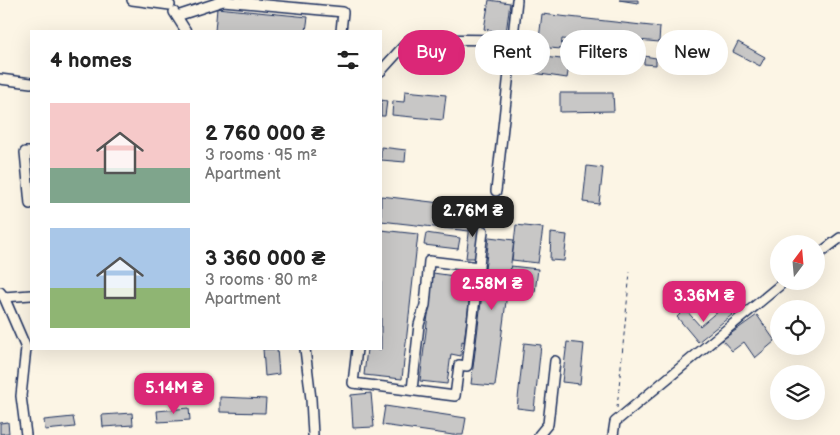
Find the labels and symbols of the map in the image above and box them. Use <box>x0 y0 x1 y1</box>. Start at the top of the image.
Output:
pin: 2.76M ₴ <box>427 196 519 238</box>
north arrow <box>770 235 825 290</box>
pin: 2.58M ₴ <box>446 268 538 311</box>
pin: 3.36M ₴ <box>658 280 750 323</box>
pin: 5.14M ₴ <box>128 372 220 415</box>

